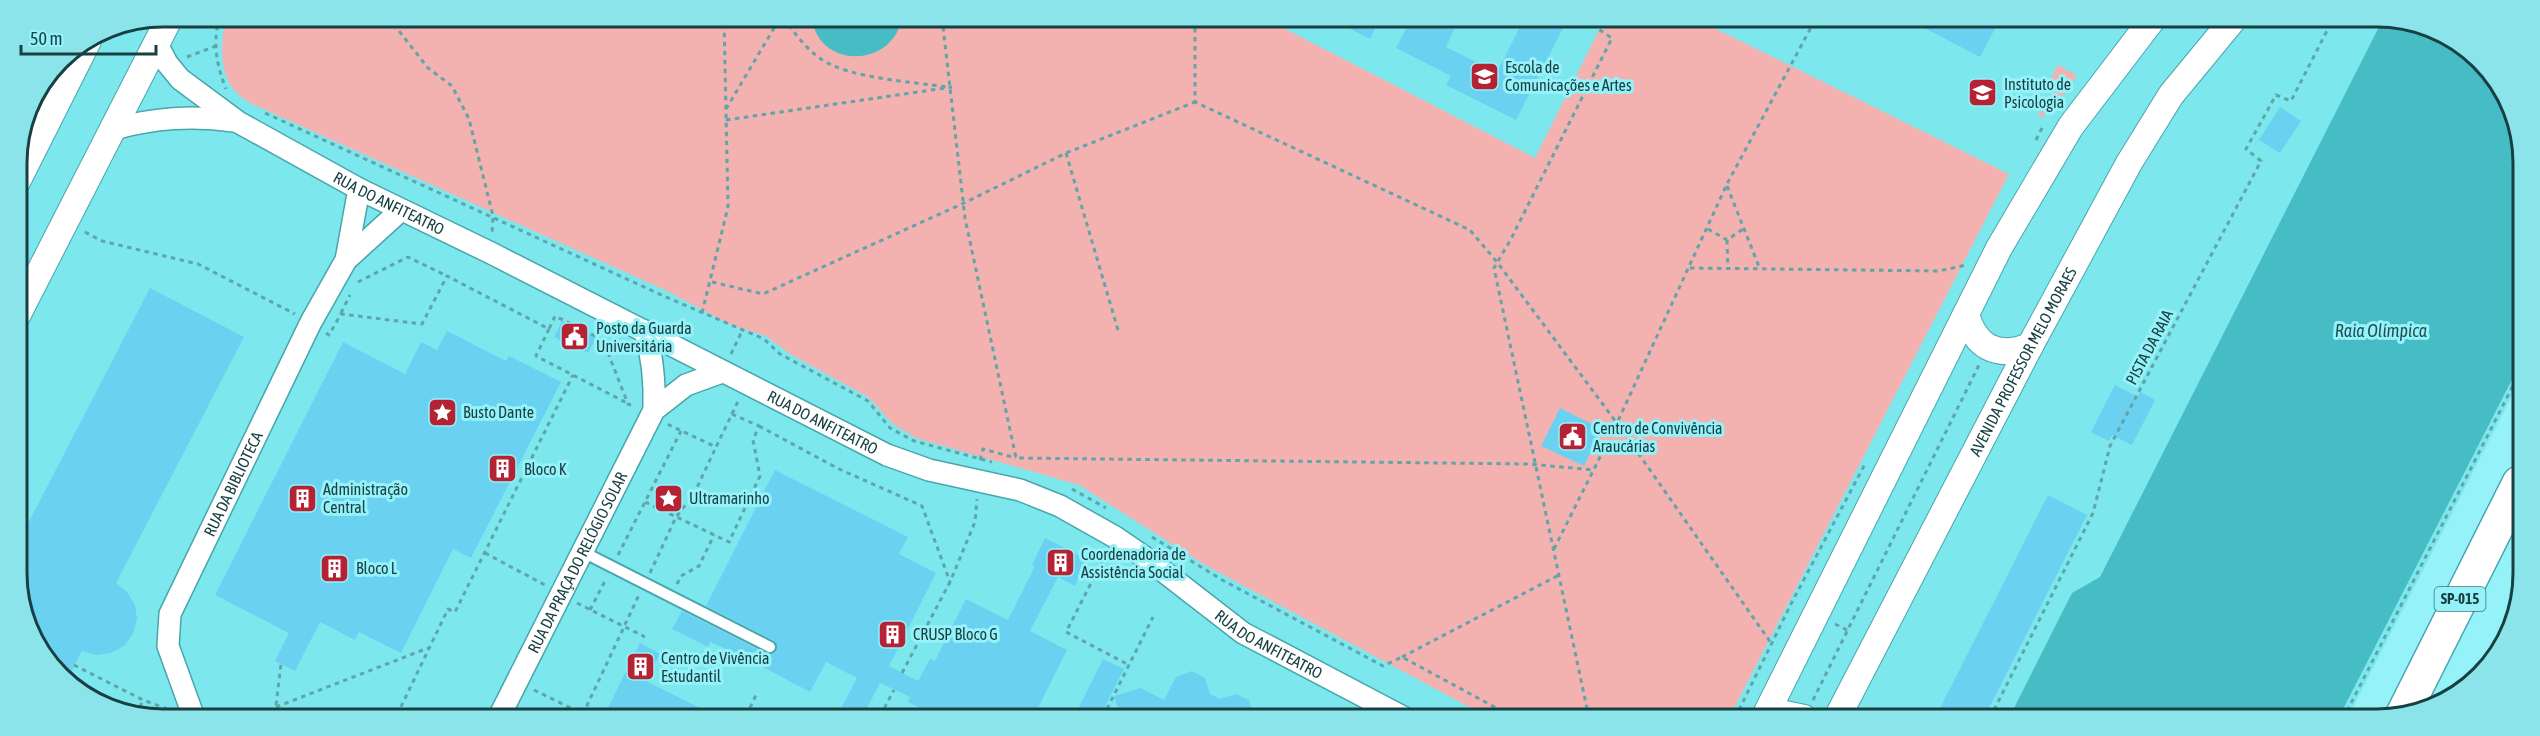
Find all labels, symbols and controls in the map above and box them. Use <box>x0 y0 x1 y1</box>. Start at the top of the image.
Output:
scale bar <box>21 18 156 56</box>
text: 50 m <box>30 28 62 49</box>
place label: Escola de Comunicações e Artes <box>1505 58 1632 95</box>
school or university icon: Escola de Comunicações e Artes <box>1468 60 1500 92</box>
place label: Instituto de Psicologia <box>2004 75 2071 112</box>
school or university icon: Instituto de Psicologia <box>1967 77 1999 109</box>
street label: RUA DO ANFITEATRO <box>331 168 447 238</box>
street label: AVENIDA PROFESSOR MELO MORAES <box>1966 264 2080 459</box>
street label: PISTA DA RAIA <box>2122 307 2176 387</box>
place label: Posto da Guarda Universitária <box>596 319 692 355</box>
water label: Raia Olímpica <box>2335 320 2428 341</box>
public building icon: Posto da Guarda Universitária <box>559 321 591 353</box>
street label: RUA DO ANFITEATRO <box>765 387 881 458</box>
place icon: Busto Dante <box>426 396 458 428</box>
place label: Busto Dante <box>463 403 534 421</box>
place label: Centro de Convivência Araucárias <box>1593 419 1723 455</box>
public building icon: Centro de Convivência Araucárias <box>1556 421 1588 453</box>
street label: RUA DA BIBLIOTECA <box>200 428 266 539</box>
building icon: Bloco K <box>487 453 519 485</box>
place label: Bloco K <box>524 460 567 478</box>
street label: RUA DA PRAÇA DO RELÓGIO SOLAR <box>524 469 630 656</box>
place label: Administração Central <box>323 480 408 516</box>
building icon: Administração Central <box>286 482 318 514</box>
place icon: Ultramarinho <box>652 482 684 514</box>
place label: Ultramarinho <box>689 489 770 507</box>
place label: Coordenadoria de Assistência Social <box>1081 545 1186 581</box>
building icon: Coordenadoria de Assistência Social <box>1044 547 1076 579</box>
building icon: Bloco L <box>319 552 351 584</box>
place label: Bloco L <box>356 559 398 577</box>
road number: SP-015 <box>2434 587 2486 611</box>
street label: RUA DO ANFITEATRO <box>1212 606 1326 682</box>
building icon: CRUSP Bloco G <box>876 618 908 650</box>
place label: CRUSP Bloco G <box>913 625 998 643</box>
place label: Centro de Vivência Estudantil <box>661 649 769 685</box>
building icon: Centro de Vivência Estudantil <box>624 651 656 683</box>

